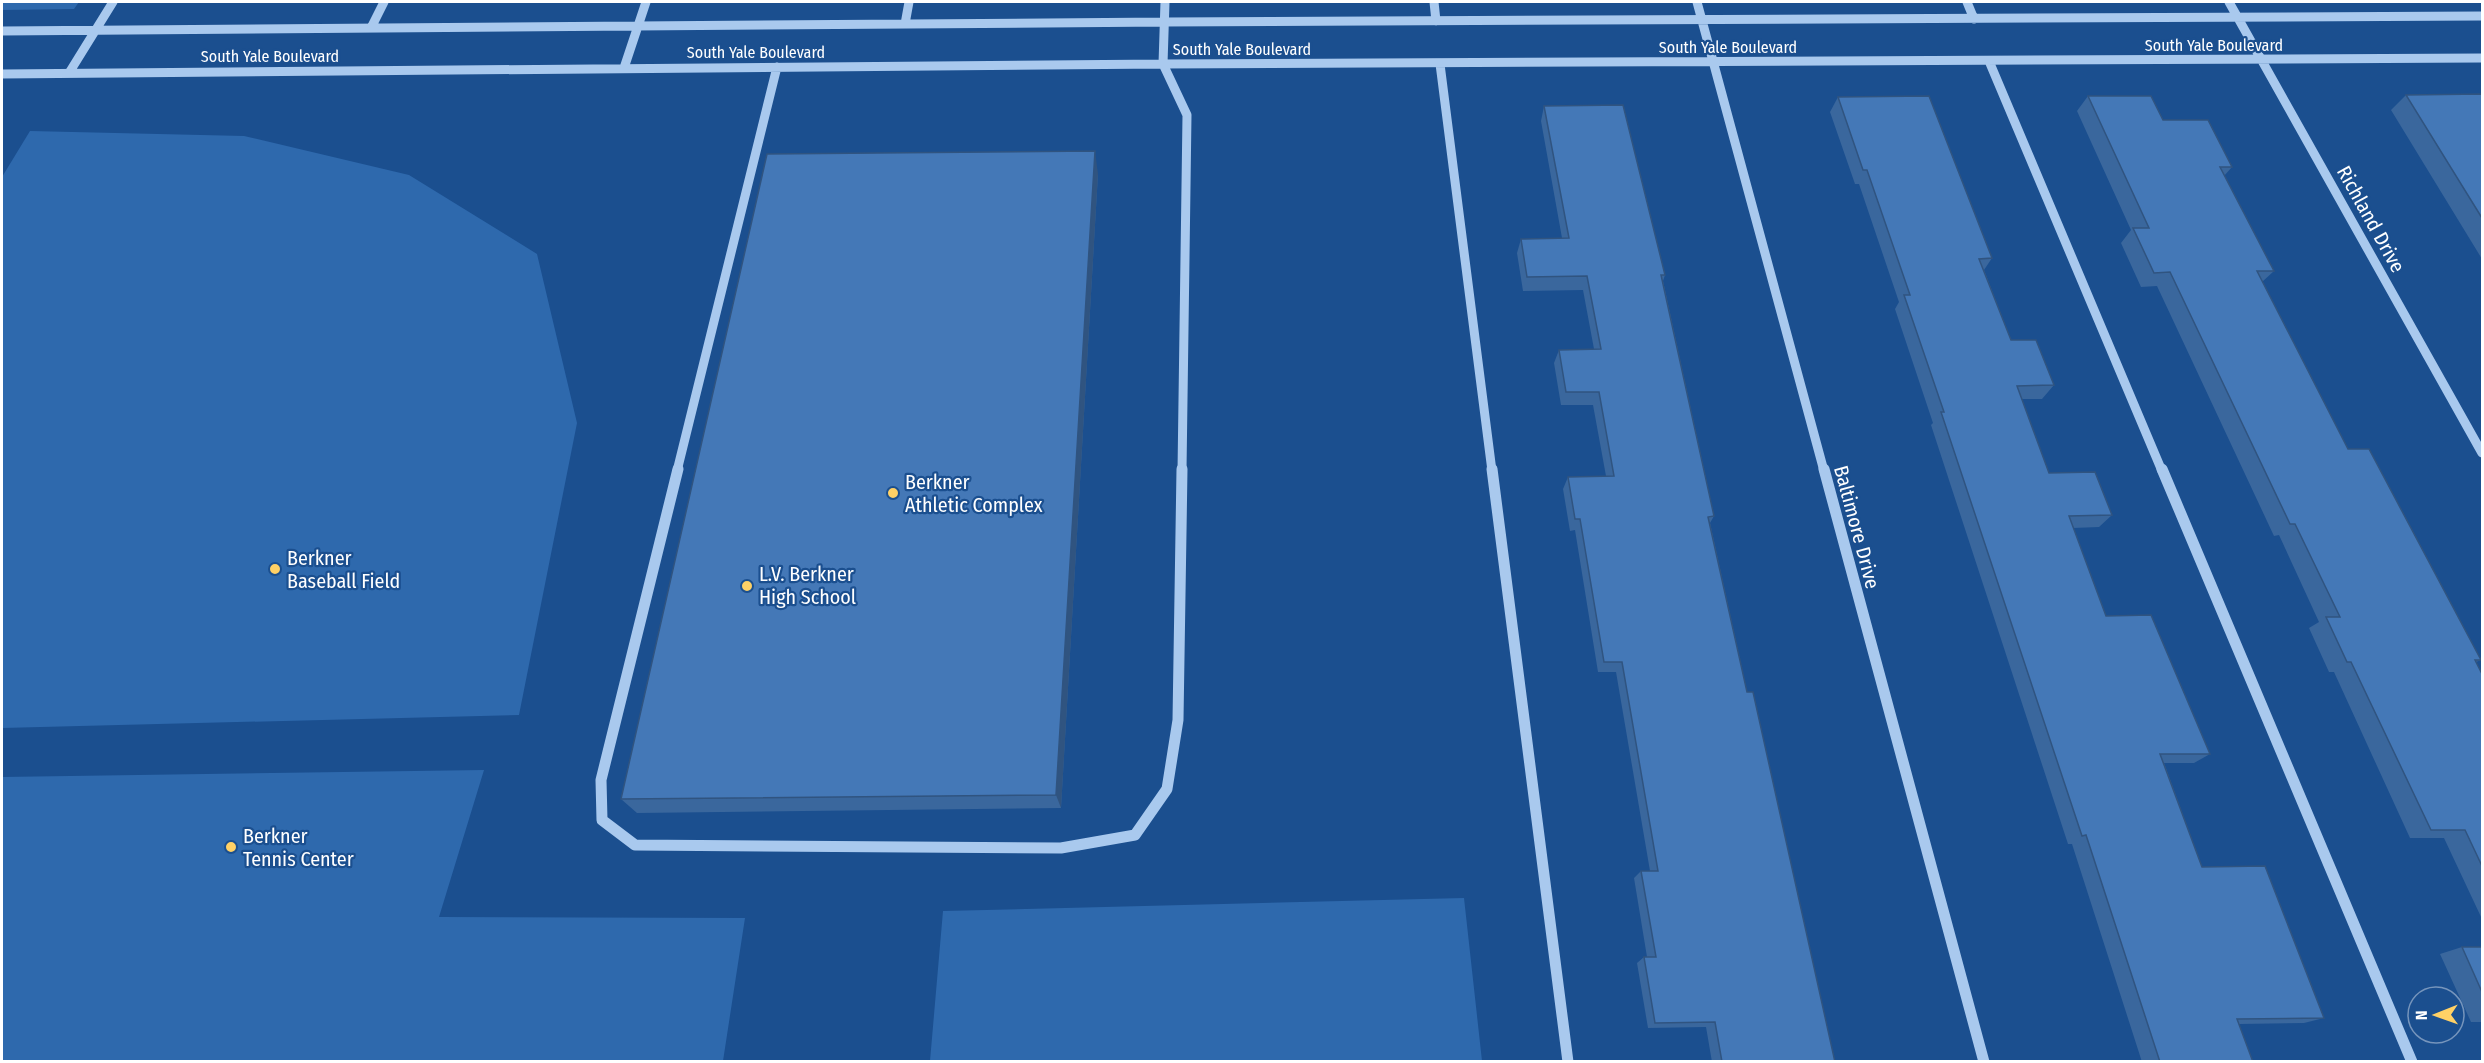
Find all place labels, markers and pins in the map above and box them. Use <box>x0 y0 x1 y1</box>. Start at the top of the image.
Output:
place label: Berkner Athletic Complex <box>905 470 1043 517</box>
marker: Berkner Athletic Complex <box>886 486 900 500</box>
place label: Berkner Baseball Field <box>287 546 400 593</box>
marker: Berkner Baseball Field <box>268 562 282 576</box>
place label: L.V. Berkner High School <box>759 562 856 609</box>
marker: L.V. Berkner High School <box>740 579 754 593</box>
place label: Berkner Tennis Center <box>243 824 354 871</box>
marker: Berkner Tennis Center <box>224 840 238 854</box>

